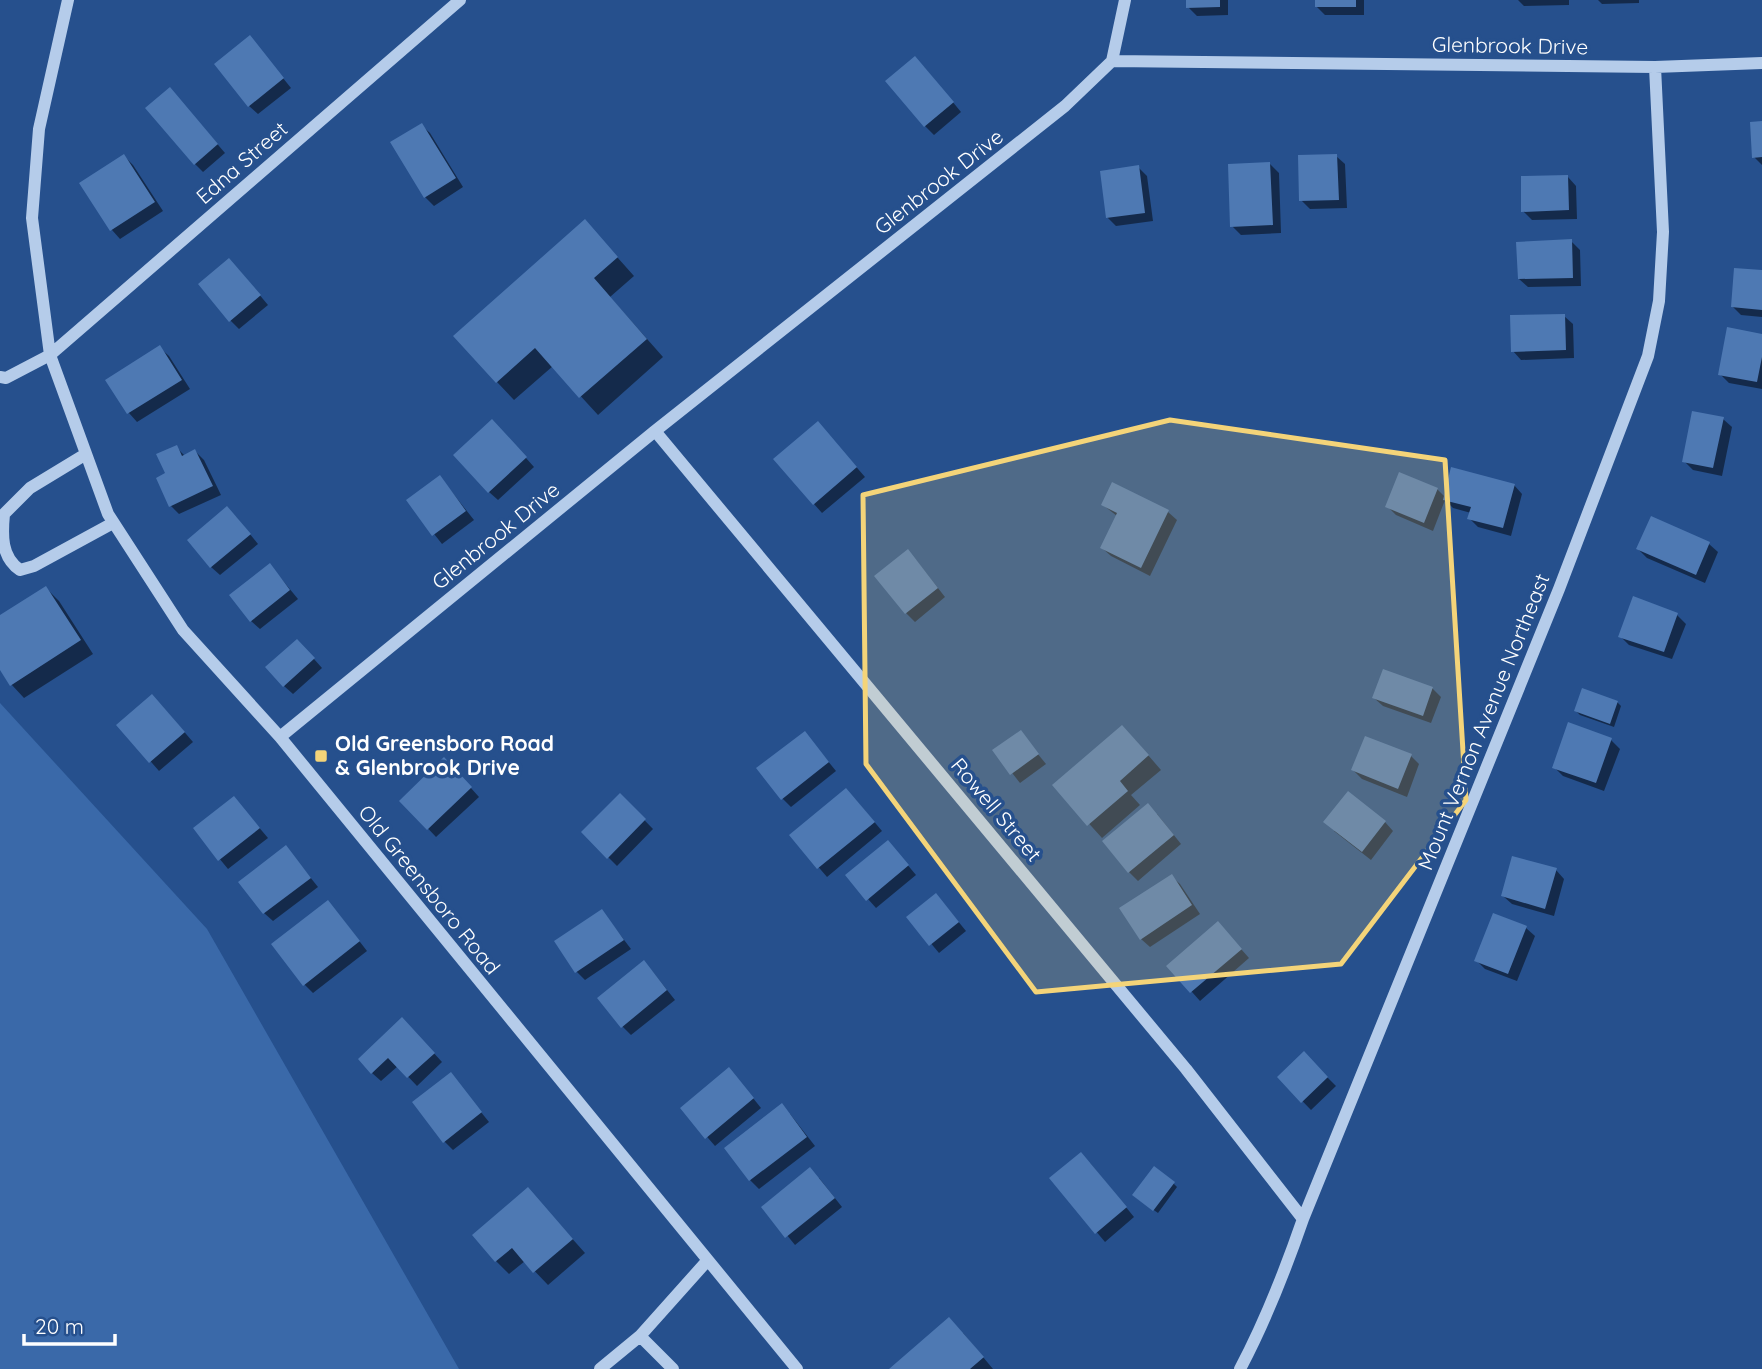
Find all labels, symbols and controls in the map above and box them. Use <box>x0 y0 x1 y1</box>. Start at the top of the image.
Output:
street label: Glenbrook Drive <box>1432 31 1588 59</box>
street label: Edna Street <box>190 116 292 209</box>
street label: Glenbrook Drive <box>869 123 1008 240</box>
street label: Glenbrook Drive <box>426 476 564 595</box>
street label: Mount Vernon Avenue Northeast <box>1412 570 1555 874</box>
place label: Old Greensboro Road & Glenbrook Drive <box>335 730 554 780</box>
marker: Old Greensboro Road & Glenbrook Drive <box>313 748 329 764</box>
street label: Rowell Street <box>946 752 1048 866</box>
street label: Old Greensboro Road <box>353 799 506 979</box>
scale bar <box>24 1302 116 1346</box>
text: 20 m <box>35 1313 84 1339</box>

